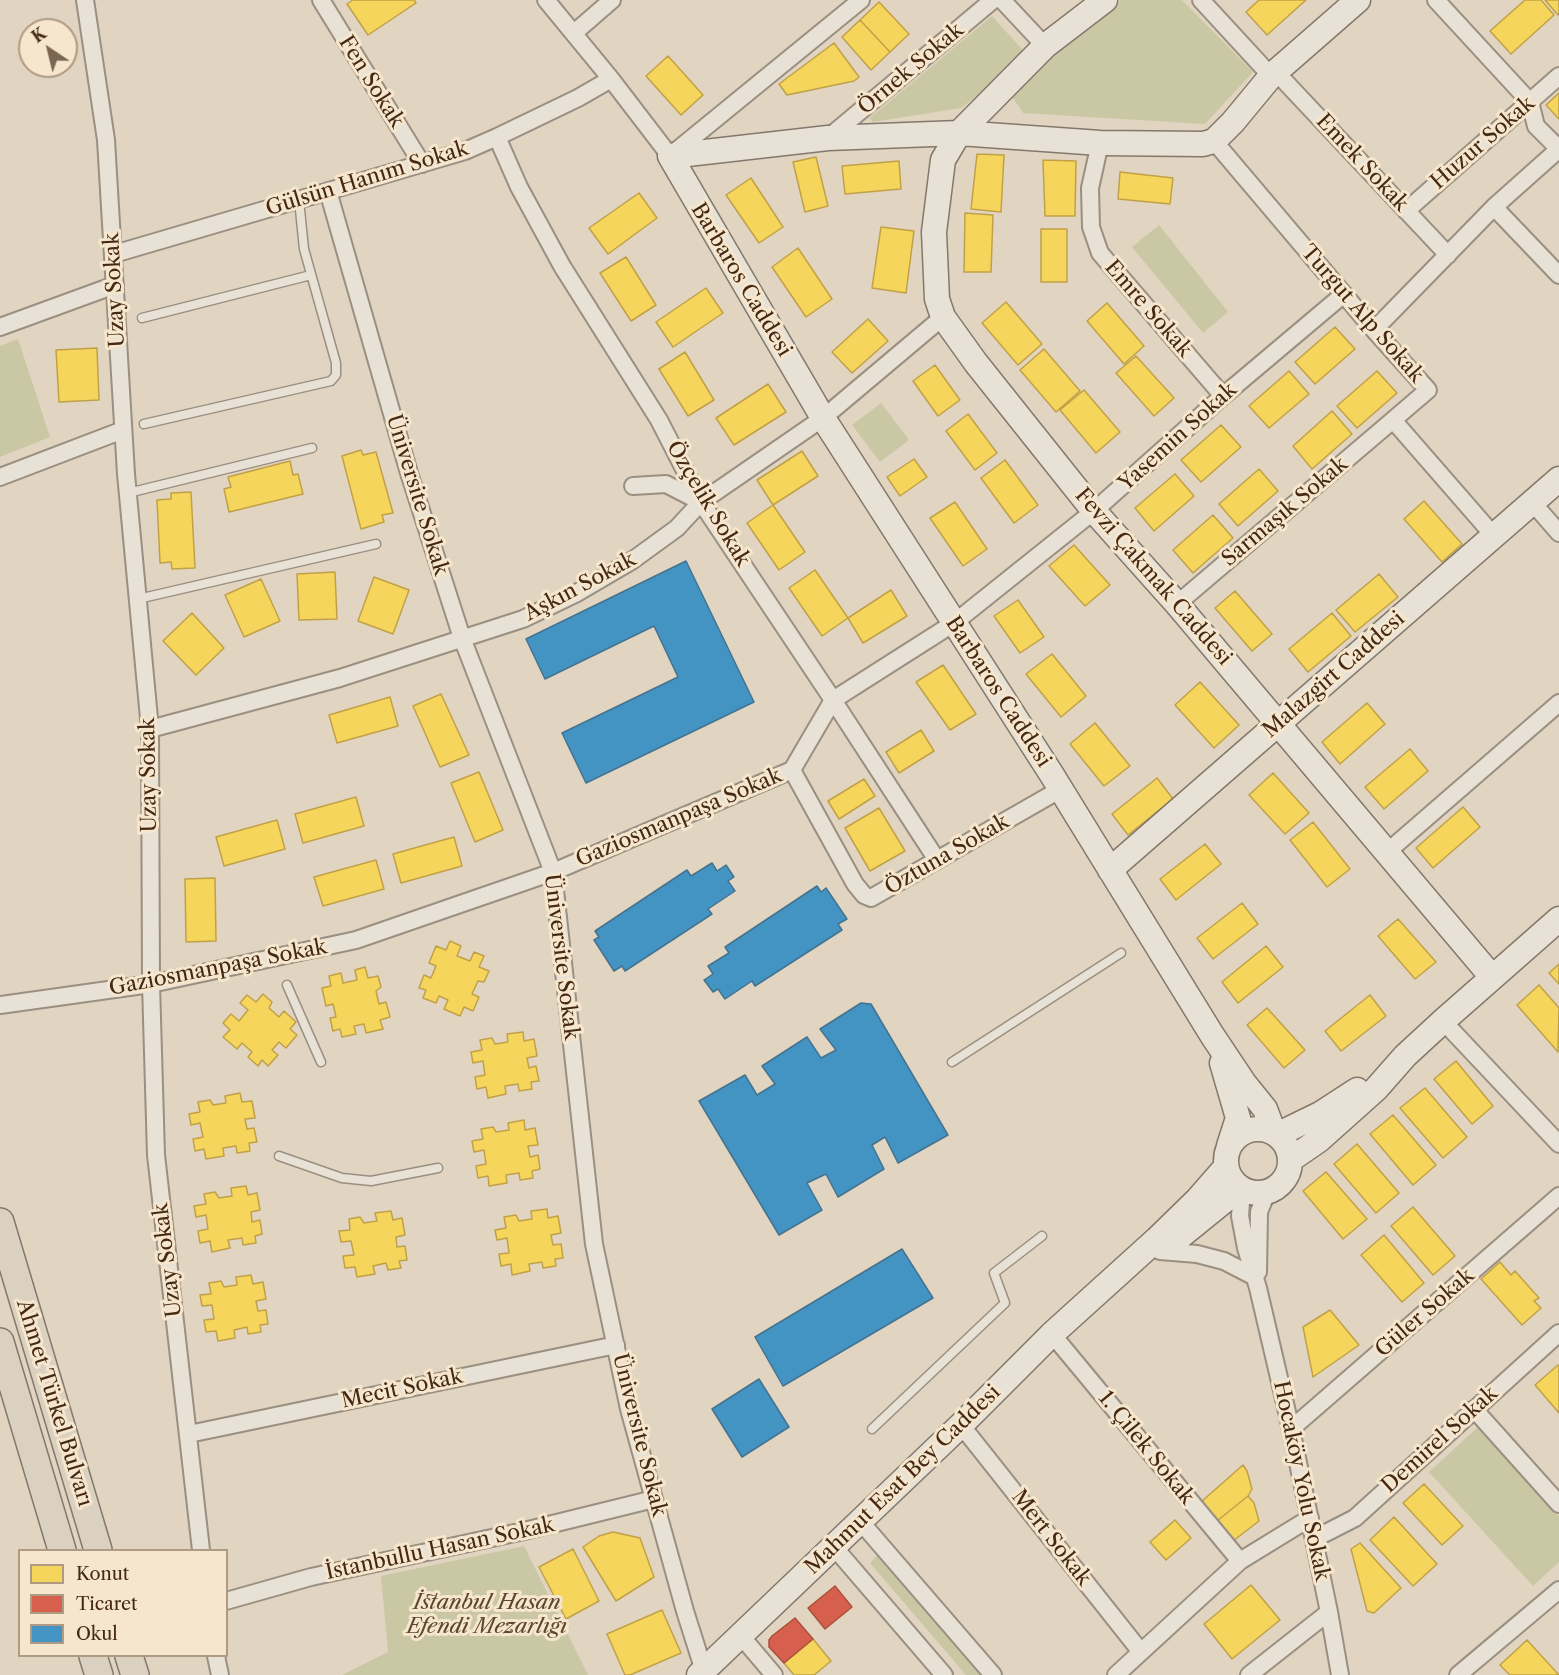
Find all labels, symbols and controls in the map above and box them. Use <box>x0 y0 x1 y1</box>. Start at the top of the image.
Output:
north arrow <box>18 18 78 78</box>
street label: Örnek Sokak <box>853 18 969 120</box>
text: K <box>28 23 50 47</box>
street label: Fen Sokak <box>333 31 409 133</box>
street label: Huzur Sokak <box>1426 91 1540 195</box>
street label: Emek Sokak <box>1311 109 1413 217</box>
street label: Gülsün Hanım Sokak <box>263 136 471 222</box>
street label: Barbaros Caddesi <box>685 199 797 361</box>
street label: Uzay Sokak <box>99 232 131 348</box>
street label: Turgut Alp Sokak <box>1295 240 1429 388</box>
street label: Emre Sokak <box>1099 255 1197 363</box>
street label: Yasemin Sokak <box>1114 377 1242 497</box>
street label: Üniversite Sokak <box>381 411 453 579</box>
street label: Özçelik Sokak <box>661 437 755 571</box>
street label: Sarmaşık Sokak <box>1217 452 1353 572</box>
street label: Fevzi Çakmak Caddesi <box>1069 483 1237 671</box>
street label: Aşkın Sokak <box>520 547 640 627</box>
street label: Malazgirt Caddesi <box>1258 607 1410 743</box>
street label: Barbaros Caddesi <box>940 612 1056 772</box>
street label: Uzay Sokak <box>135 717 163 833</box>
street label: Gaziosmanpaşa Sokak <box>572 763 786 873</box>
street label: Öztuna Sokak <box>881 809 1013 901</box>
street label: Üniversite Sokak <box>538 873 584 1041</box>
street label: Gaziosmanpaşa Sokak <box>107 935 329 1001</box>
street label: Uzay Sokak <box>149 1202 187 1318</box>
street label: Güler Sokak <box>1371 1263 1479 1363</box>
street label: Ahmet Türkel Bulvarı <box>11 1296 97 1510</box>
street label: Üniversite Sokak <box>607 1351 671 1519</box>
street label: Mecit Sokak <box>339 1364 465 1414</box>
street label: Hocaköy Yolu Sokak <box>1267 1379 1335 1583</box>
street label: Mahmut Esat Bey Caddesi <box>800 1380 1006 1580</box>
street label: Demirel Sokak <box>1377 1381 1503 1499</box>
street label: 1. Çilek Sokak <box>1093 1386 1199 1510</box>
street label: Mert Sokak <box>1006 1485 1096 1591</box>
street label: İstanbullu Hasan Sokak <box>323 1512 557 1586</box>
legend <box>18 1549 228 1657</box>
text: Konut <box>76 1563 129 1585</box>
park label: İstanbul Hasan Efendi Mezarlığı <box>407 1590 567 1640</box>
text: Ticaret <box>76 1593 137 1615</box>
text: Okul <box>76 1623 118 1645</box>

